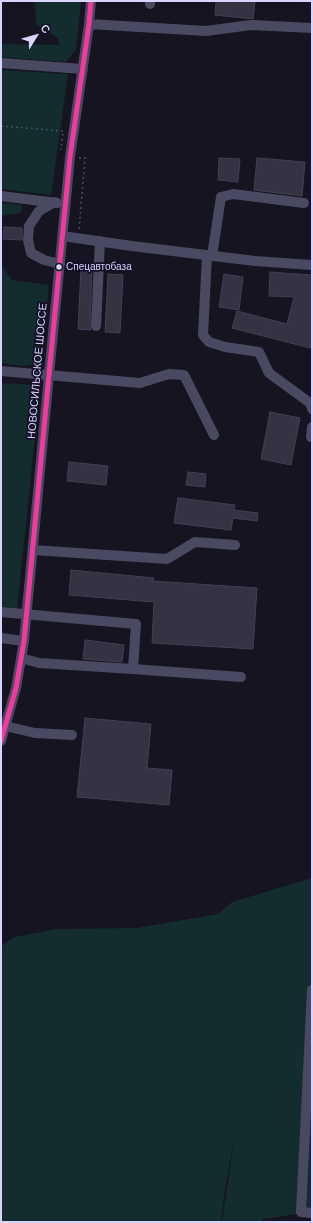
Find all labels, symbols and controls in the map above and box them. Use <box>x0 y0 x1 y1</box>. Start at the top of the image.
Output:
north arrow <box>16 16 56 56</box>
text: С <box>38 21 54 36</box>
place label: Спецавтобаза <box>66 261 132 273</box>
marker: Спецавтобаза <box>54 262 64 272</box>
street label: НОВОСИЛЬСКОЕ ШОССЕ <box>24 303 50 439</box>

